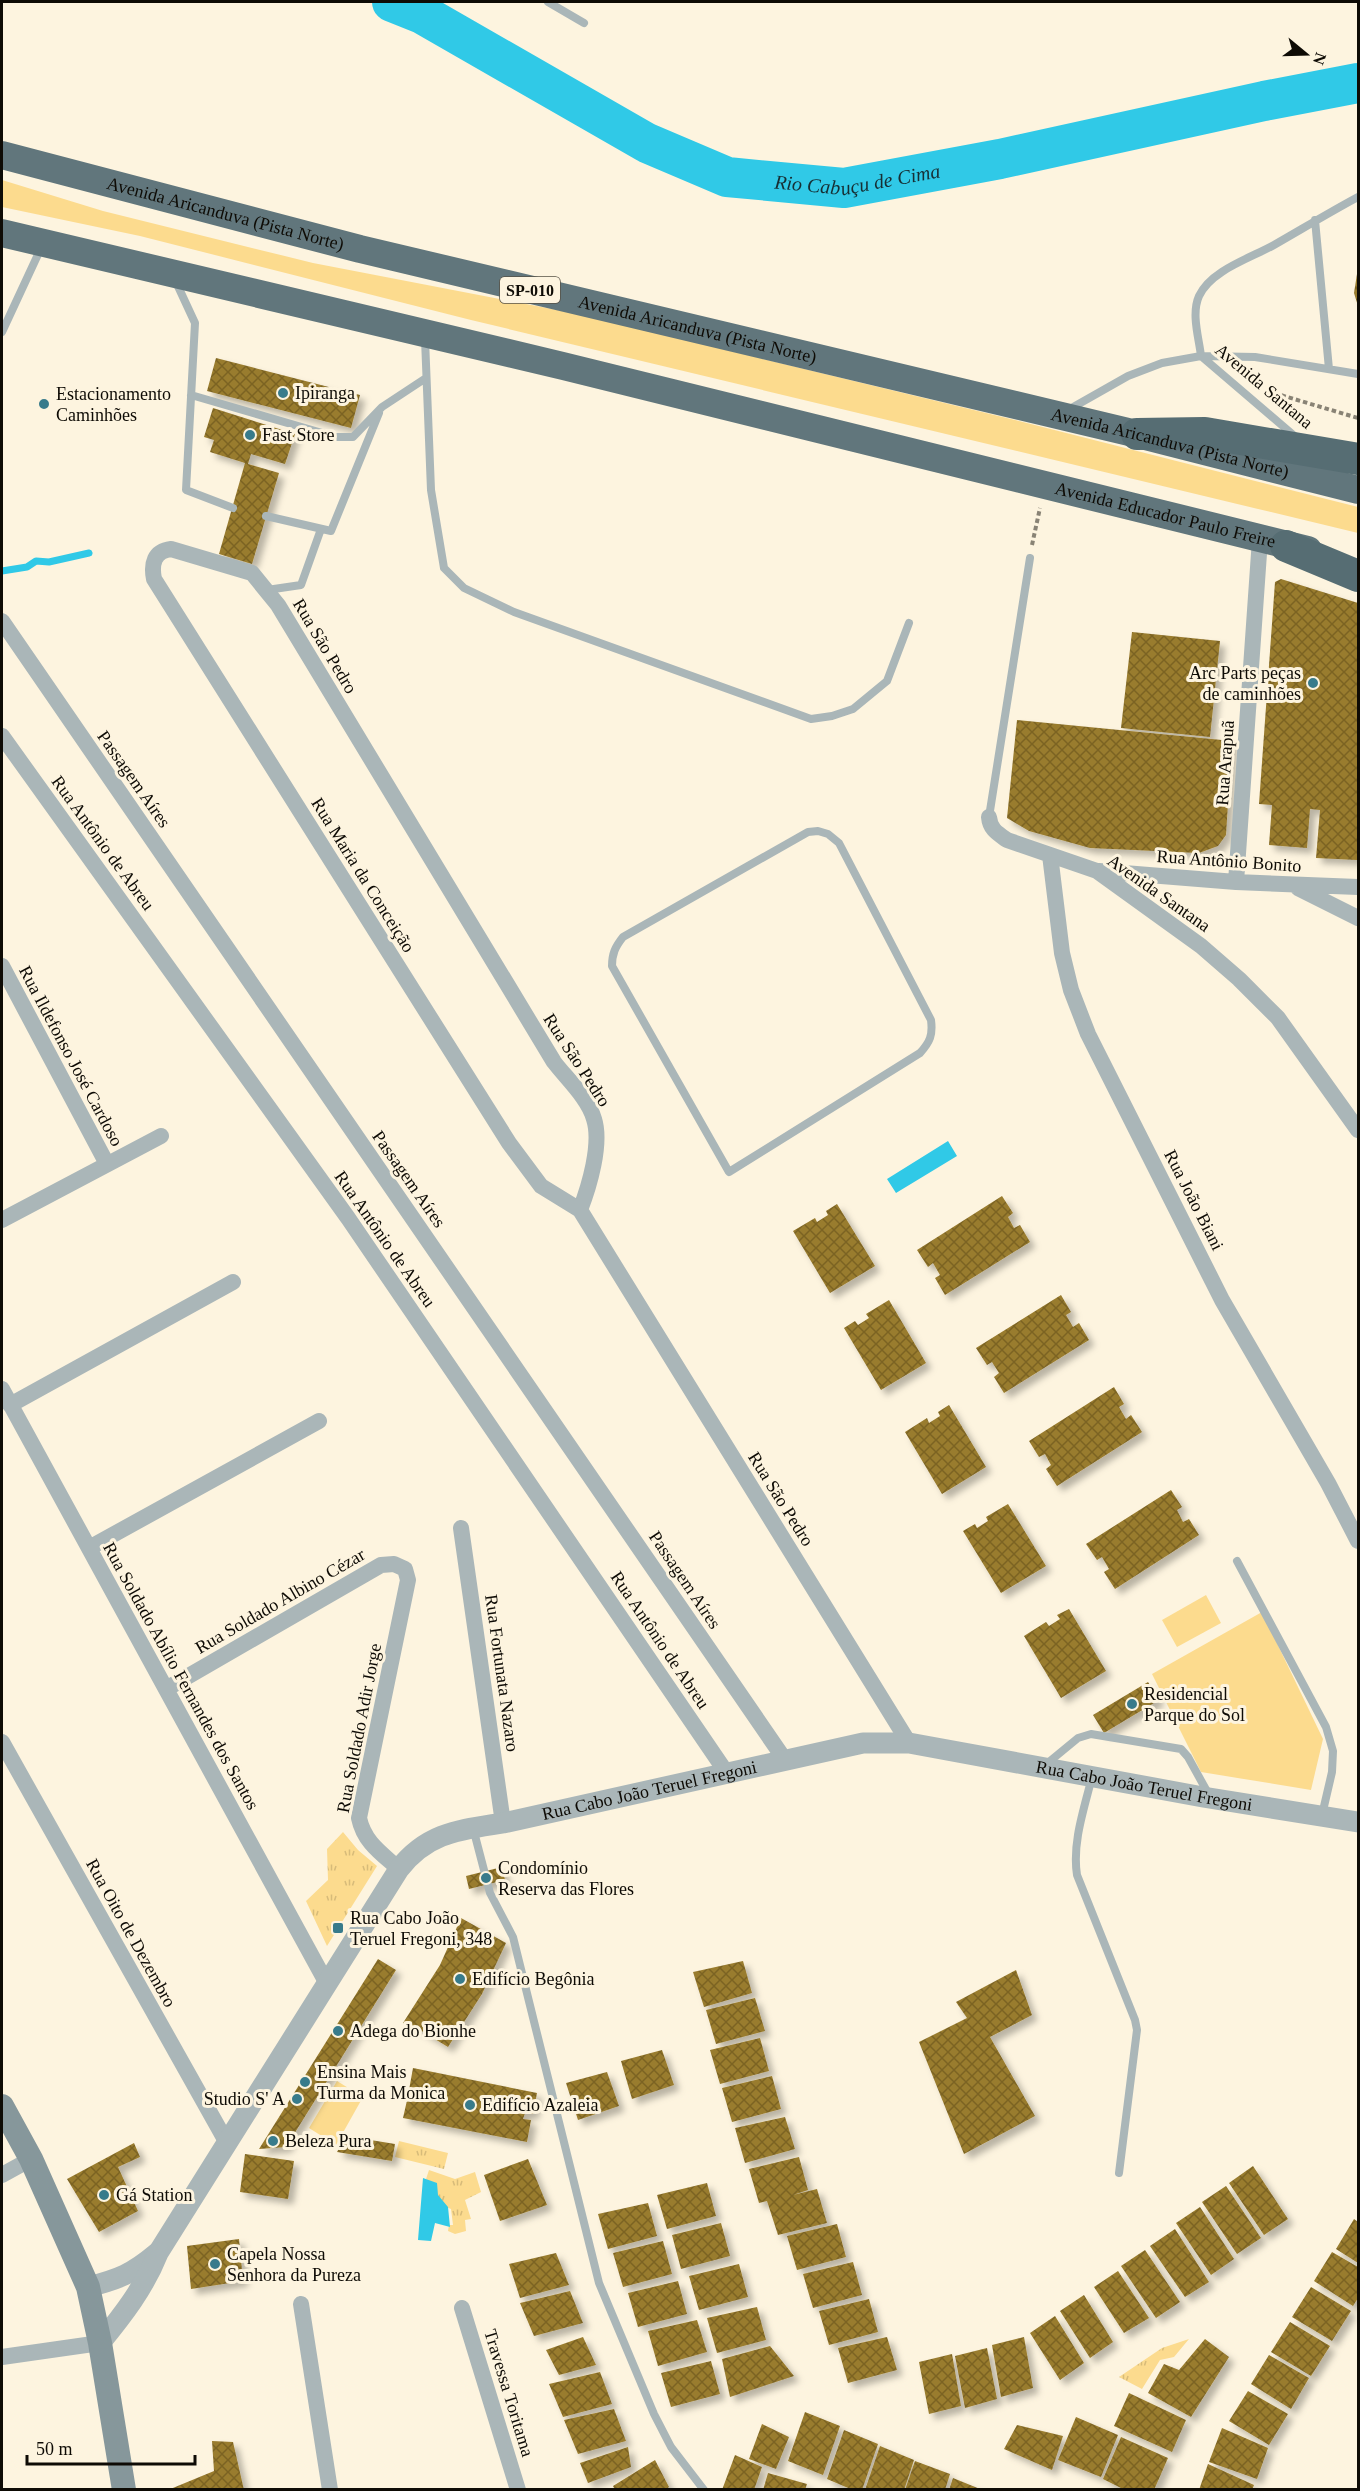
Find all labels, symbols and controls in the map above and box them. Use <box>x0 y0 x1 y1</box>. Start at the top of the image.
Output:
north arrow <box>1276 24 1336 84</box>
text: N <box>1310 50 1330 67</box>
water label: Rio Cabuçu de Cima <box>773 159 942 199</box>
street label: Avenida Aricanduva (Pista Norte) <box>105 173 346 255</box>
road number: SP-010 <box>500 277 560 303</box>
street label: Avenida Aricanduva (Pista Norte) <box>576 291 819 368</box>
street label: Avenida Santana <box>1211 339 1317 433</box>
place label: Ipiranga <box>295 383 355 403</box>
place label: Estacionamento Caminhões <box>56 384 171 425</box>
marker: Ipiranga <box>276 386 290 400</box>
marker: Estacionamento Caminhões <box>37 397 51 411</box>
street label: Avenida Aricanduva (Pista Norte) <box>1049 404 1291 483</box>
place label: Fast Store <box>262 425 335 445</box>
marker: Fast Store <box>243 428 257 442</box>
street label: Avenida Educador Paulo Freire <box>1053 478 1278 552</box>
street label: Rua São Pedro <box>289 595 361 697</box>
place label: Arc Parts peças de caminhões <box>1189 663 1301 704</box>
marker: Arc Parts peças de caminhões <box>1306 676 1320 690</box>
street label: Rua Arapuã <box>1212 720 1238 806</box>
street label: Passagem Aíres <box>93 727 175 831</box>
street label: Rua Antônio de Abreu <box>47 772 159 914</box>
street label: Rua Maria da Conceição <box>307 794 419 956</box>
street label: Rua Antônio Bonito <box>1156 846 1302 876</box>
street label: Avenida Santana <box>1104 850 1214 936</box>
street label: Rua Ildefonso José Cardoso <box>15 962 127 1150</box>
street label: Rua São Pedro <box>539 1010 615 1110</box>
street label: Passagem Aíres <box>368 1127 450 1231</box>
street label: Rua João Biani <box>1160 1146 1228 1254</box>
street label: Rua Antônio de Abreu <box>330 1167 440 1311</box>
street label: Rua São Pedro <box>744 1448 818 1550</box>
street label: Passagem Aíres <box>645 1527 725 1633</box>
street label: Rua Soldado Abílio Fernandes dos Santos <box>99 1539 263 1813</box>
street label: Rua Soldado Albino Cézar <box>192 1544 368 1658</box>
street label: Rua Antônio de Abreu <box>607 1567 713 1713</box>
street label: Rua Fortunata Nazaro <box>481 1593 523 1753</box>
street label: Rua Soldado Adir Jorge <box>333 1642 385 1814</box>
place label: Residencial Parque do Sol <box>1144 1684 1245 1725</box>
marker: Residencial Parque do Sol <box>1125 1697 1139 1711</box>
street label: Rua Cabo João Teruel Fregoni <box>540 1757 759 1824</box>
street label: Rua Cabo João Teruel Fregoni <box>1034 1757 1254 1815</box>
street label: Rua Oito de Dezembro <box>82 1855 180 2011</box>
place label: Condomínio Reserva das Flores <box>498 1858 634 1899</box>
marker: Condomínio Reserva das Flores <box>479 1871 493 1885</box>
place label: Rua Cabo João Teruel Fregoni, 348 <box>350 1908 492 1949</box>
marker: Rua Cabo João Teruel Fregoni, 348 <box>331 1921 345 1935</box>
place label: Edifício Begônia <box>472 1969 594 1989</box>
marker: Edifício Begônia <box>453 1972 467 1986</box>
place label: Adega do Bionhe <box>350 2021 476 2041</box>
marker: Adega do Bionhe <box>331 2024 345 2038</box>
place label: Ensina Mais Turma da Monica <box>317 2062 445 2103</box>
marker: Ensina Mais Turma da Monica <box>298 2075 312 2089</box>
place label: Studio S' A <box>204 2089 285 2109</box>
marker: Studio S' A <box>290 2092 304 2106</box>
place label: Edifício Azaleia <box>482 2095 598 2115</box>
marker: Edifício Azaleia <box>463 2098 477 2112</box>
place label: Beleza Pura <box>285 2131 371 2151</box>
marker: Beleza Pura <box>266 2134 280 2148</box>
place label: Gá Station <box>116 2185 193 2205</box>
marker: Gá Station <box>97 2188 111 2202</box>
place label: Capela Nossa Senhora da Pureza <box>227 2244 361 2285</box>
marker: Capela Nossa Senhora da Pureza <box>208 2257 222 2271</box>
street label: Travessa Toritama <box>480 2327 538 2459</box>
scale bar <box>27 2428 195 2466</box>
text: 50 m <box>36 2439 73 2459</box>

